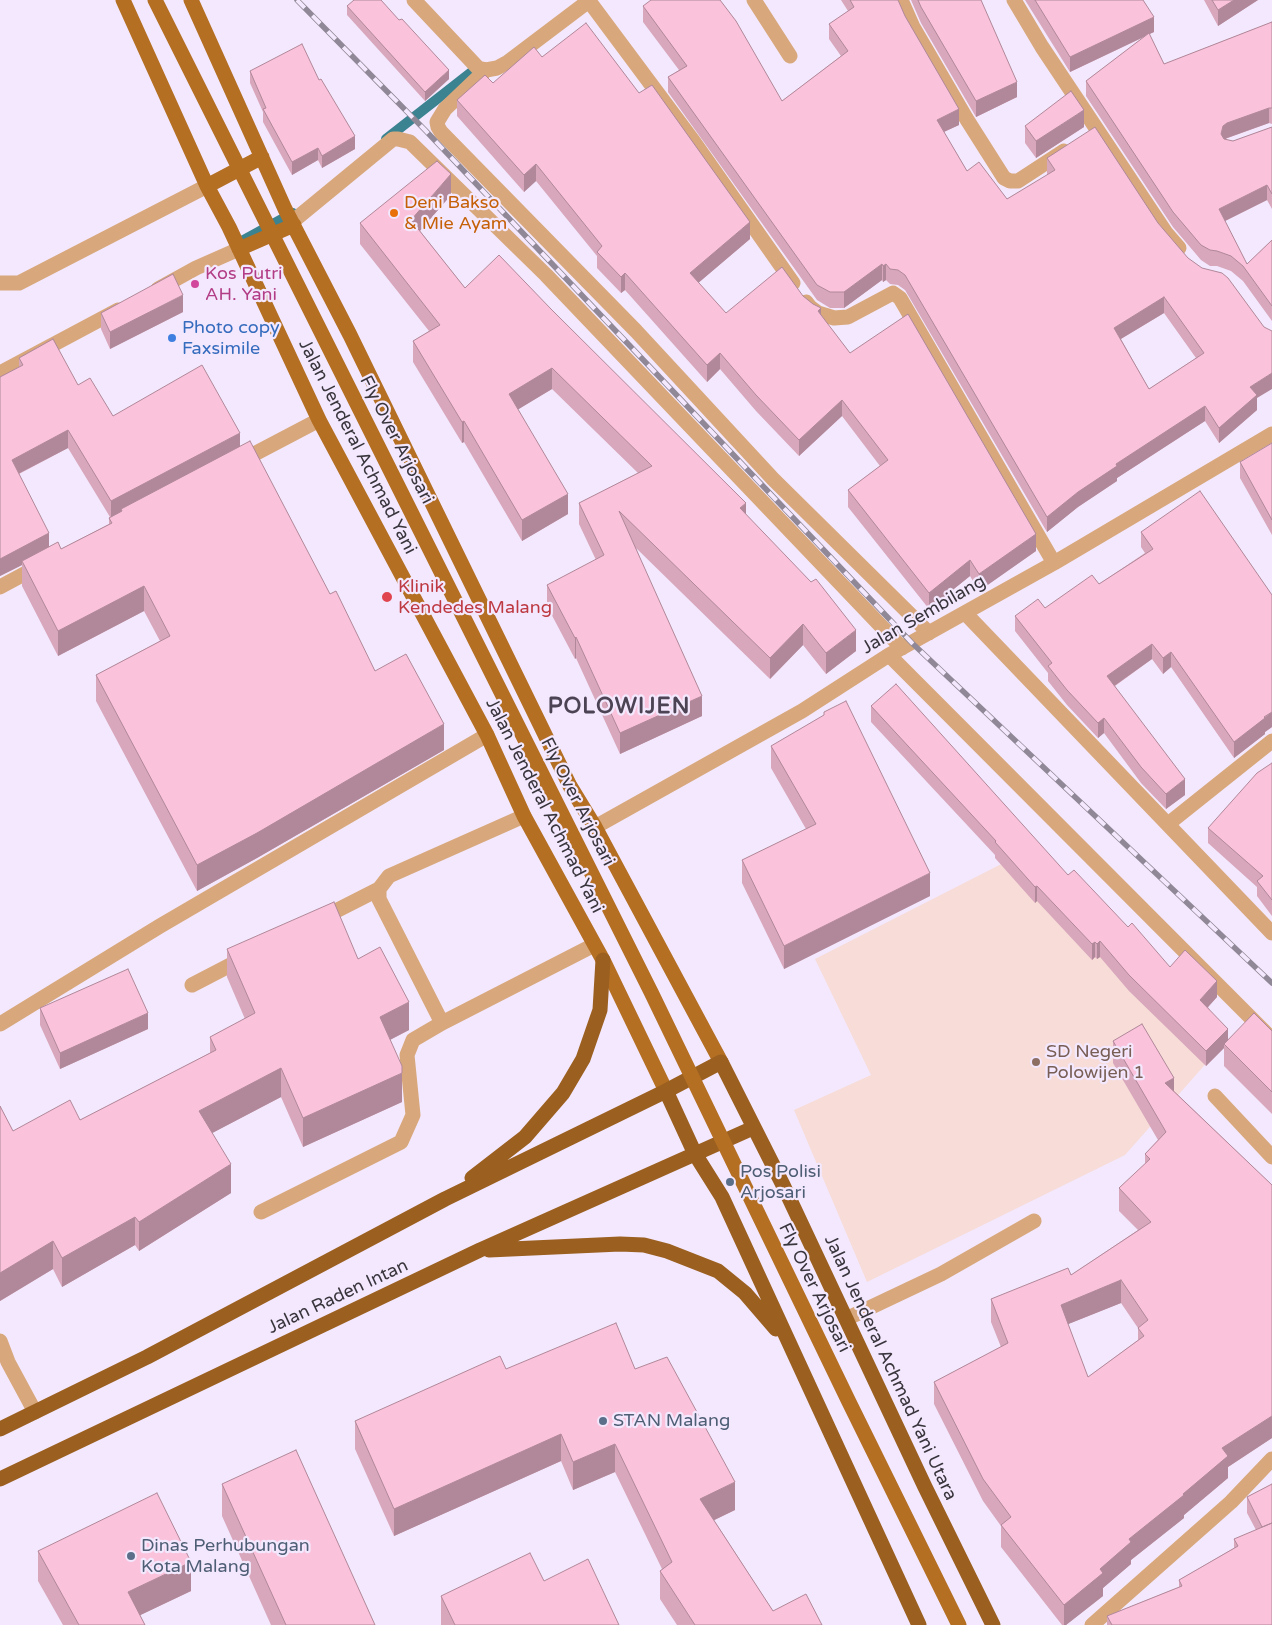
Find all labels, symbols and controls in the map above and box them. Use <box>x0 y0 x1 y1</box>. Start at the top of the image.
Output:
place label: Deni Bakso & Mie Ayam <box>404 192 507 234</box>
marker: Deni Bakso & Mie Ayam <box>388 207 400 219</box>
place label: Kos Putri AH. Yani <box>205 263 283 306</box>
marker: Kos Putri AH. Yani <box>189 278 201 290</box>
place label: Photo copy Faxsimile <box>182 317 280 359</box>
marker: Photo copy Faxsimile <box>166 332 178 344</box>
street label: Jalan Jenderal Achmad Yani <box>293 336 421 558</box>
street label: Fly Over Arjosari <box>354 372 438 508</box>
street label: Jalan Sembilang <box>858 571 990 659</box>
place label: Klinik Kendedes Malang <box>398 576 552 618</box>
marker: Klinik Kendedes Malang <box>380 590 394 604</box>
district label: POLOWIJEN <box>547 694 691 720</box>
street label: Jalan Jenderal Achmad Yani <box>480 695 608 917</box>
street label: Fly Over Arjosari <box>535 734 619 870</box>
place label: SD Negeri Polowijen 1 <box>1046 1041 1145 1084</box>
marker: SD Negeri Polowijen 1 <box>1030 1056 1042 1068</box>
place label: Pos Polisi Arjosari <box>740 1161 821 1204</box>
marker: Pos Polisi Arjosari <box>724 1176 736 1188</box>
street label: Fly Over Arjosari <box>773 1220 855 1356</box>
street label: Jalan Jenderal Achmad Yani Utara <box>819 1232 961 1504</box>
street label: Jalan Raden Intan <box>264 1255 412 1339</box>
place label: STAN Malang <box>613 1410 730 1432</box>
marker: STAN Malang <box>597 1415 609 1427</box>
place label: Dinas Perhubungan Kota Malang <box>141 1535 310 1578</box>
marker: Dinas Perhubungan Kota Malang <box>125 1550 137 1562</box>

